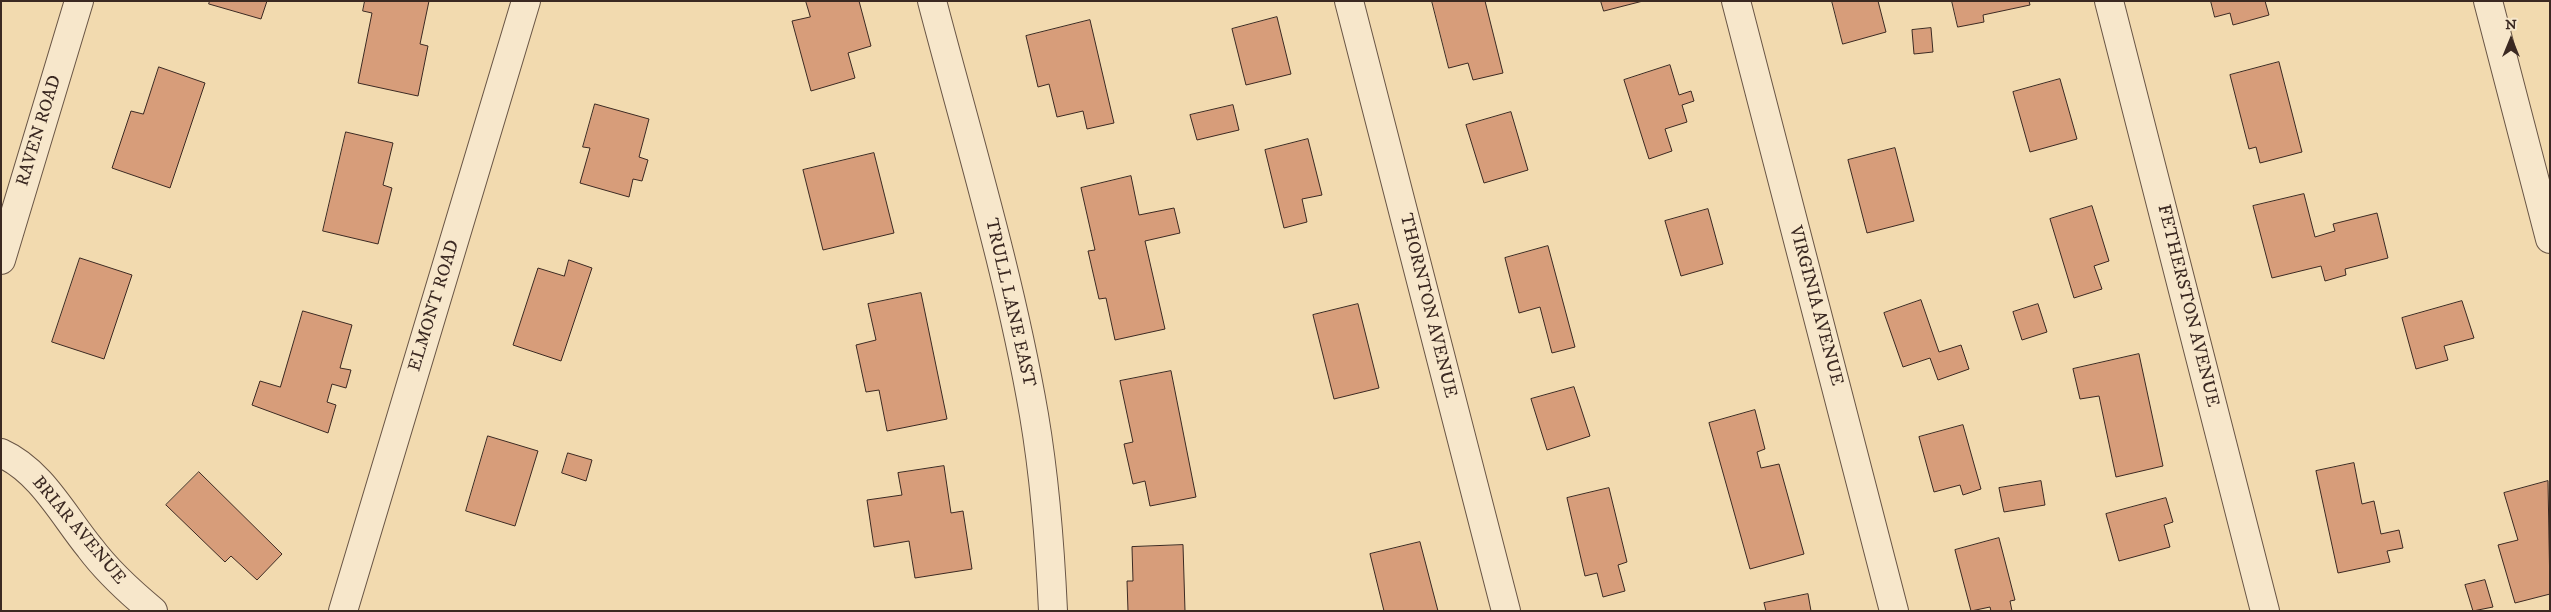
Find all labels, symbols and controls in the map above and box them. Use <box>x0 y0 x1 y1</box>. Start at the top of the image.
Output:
north arrow <box>2486 15 2536 65</box>
text: N <box>2505 16 2517 34</box>
street label: RAVEN ROAD <box>13 73 67 189</box>
street label: FETHERSTON AVENUE <box>2151 202 2223 410</box>
street label: THORNTON AVENUE <box>1394 212 1460 400</box>
street label: TRULL LANE EAST <box>979 217 1039 389</box>
street label: VIRGINIA AVENUE <box>1783 224 1847 388</box>
street label: ELMONT ROAD <box>405 238 465 374</box>
street label: BRIAR AVENUE <box>26 473 130 589</box>

